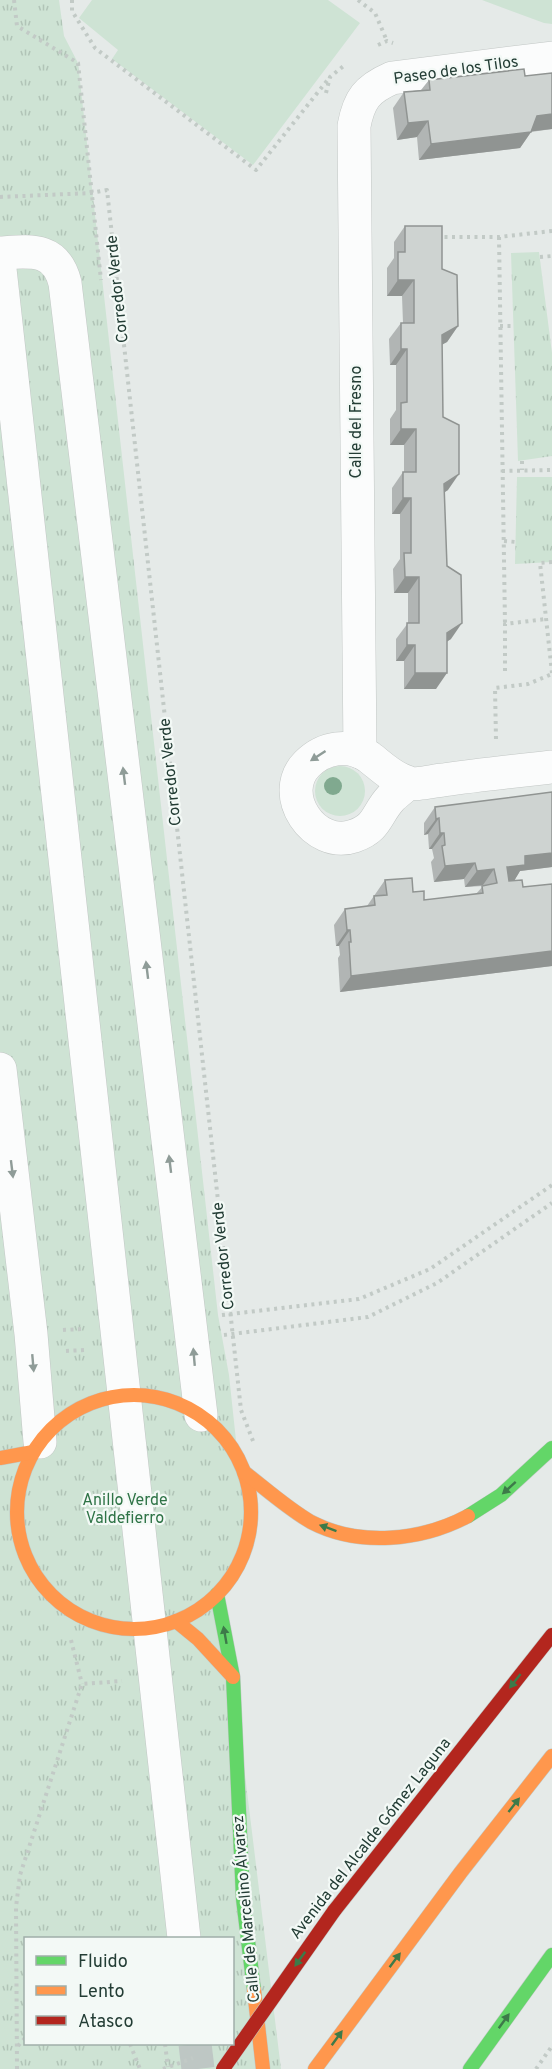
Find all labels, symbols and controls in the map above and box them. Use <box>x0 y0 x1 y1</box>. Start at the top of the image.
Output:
street label: Paseo de los Tilos <box>392 52 520 90</box>
street label: Corredor Verde <box>102 234 134 344</box>
street label: Calle del Fresno <box>347 366 367 478</box>
street label: Corredor Verde <box>155 717 187 827</box>
one-way arrow <box>310 751 327 762</box>
one-way arrow <box>119 767 129 786</box>
one-way arrow <box>142 961 152 980</box>
one-way arrow <box>166 1154 175 1173</box>
one-way arrow <box>7 1160 17 1179</box>
street label: Corredor Verde <box>208 1201 240 1311</box>
one-way arrow <box>189 1348 199 1367</box>
one-way arrow <box>28 1353 38 1372</box>
one-way arrow <box>502 1481 517 1494</box>
park label: Anillo Verde Valdefierro <box>82 1491 168 1529</box>
one-way arrow <box>319 1523 337 1533</box>
one-way arrow <box>220 1626 229 1645</box>
one-way arrow <box>510 1673 522 1688</box>
street label: Avenida del Alcalde Gómez Laguna <box>286 1734 456 1944</box>
one-way arrow <box>507 1797 520 1813</box>
street label: Calle de Marcelino Álvarez <box>227 1815 265 2004</box>
legend <box>24 1937 234 2045</box>
one-way arrow <box>294 1950 306 1966</box>
text: Fluido <box>78 1951 128 1974</box>
one-way arrow <box>389 1952 402 1968</box>
text: Lento <box>78 1981 124 2004</box>
text: Atasco <box>78 2011 134 2034</box>
one-way arrow <box>498 2014 510 2030</box>
one-way arrow <box>331 2030 343 2045</box>

